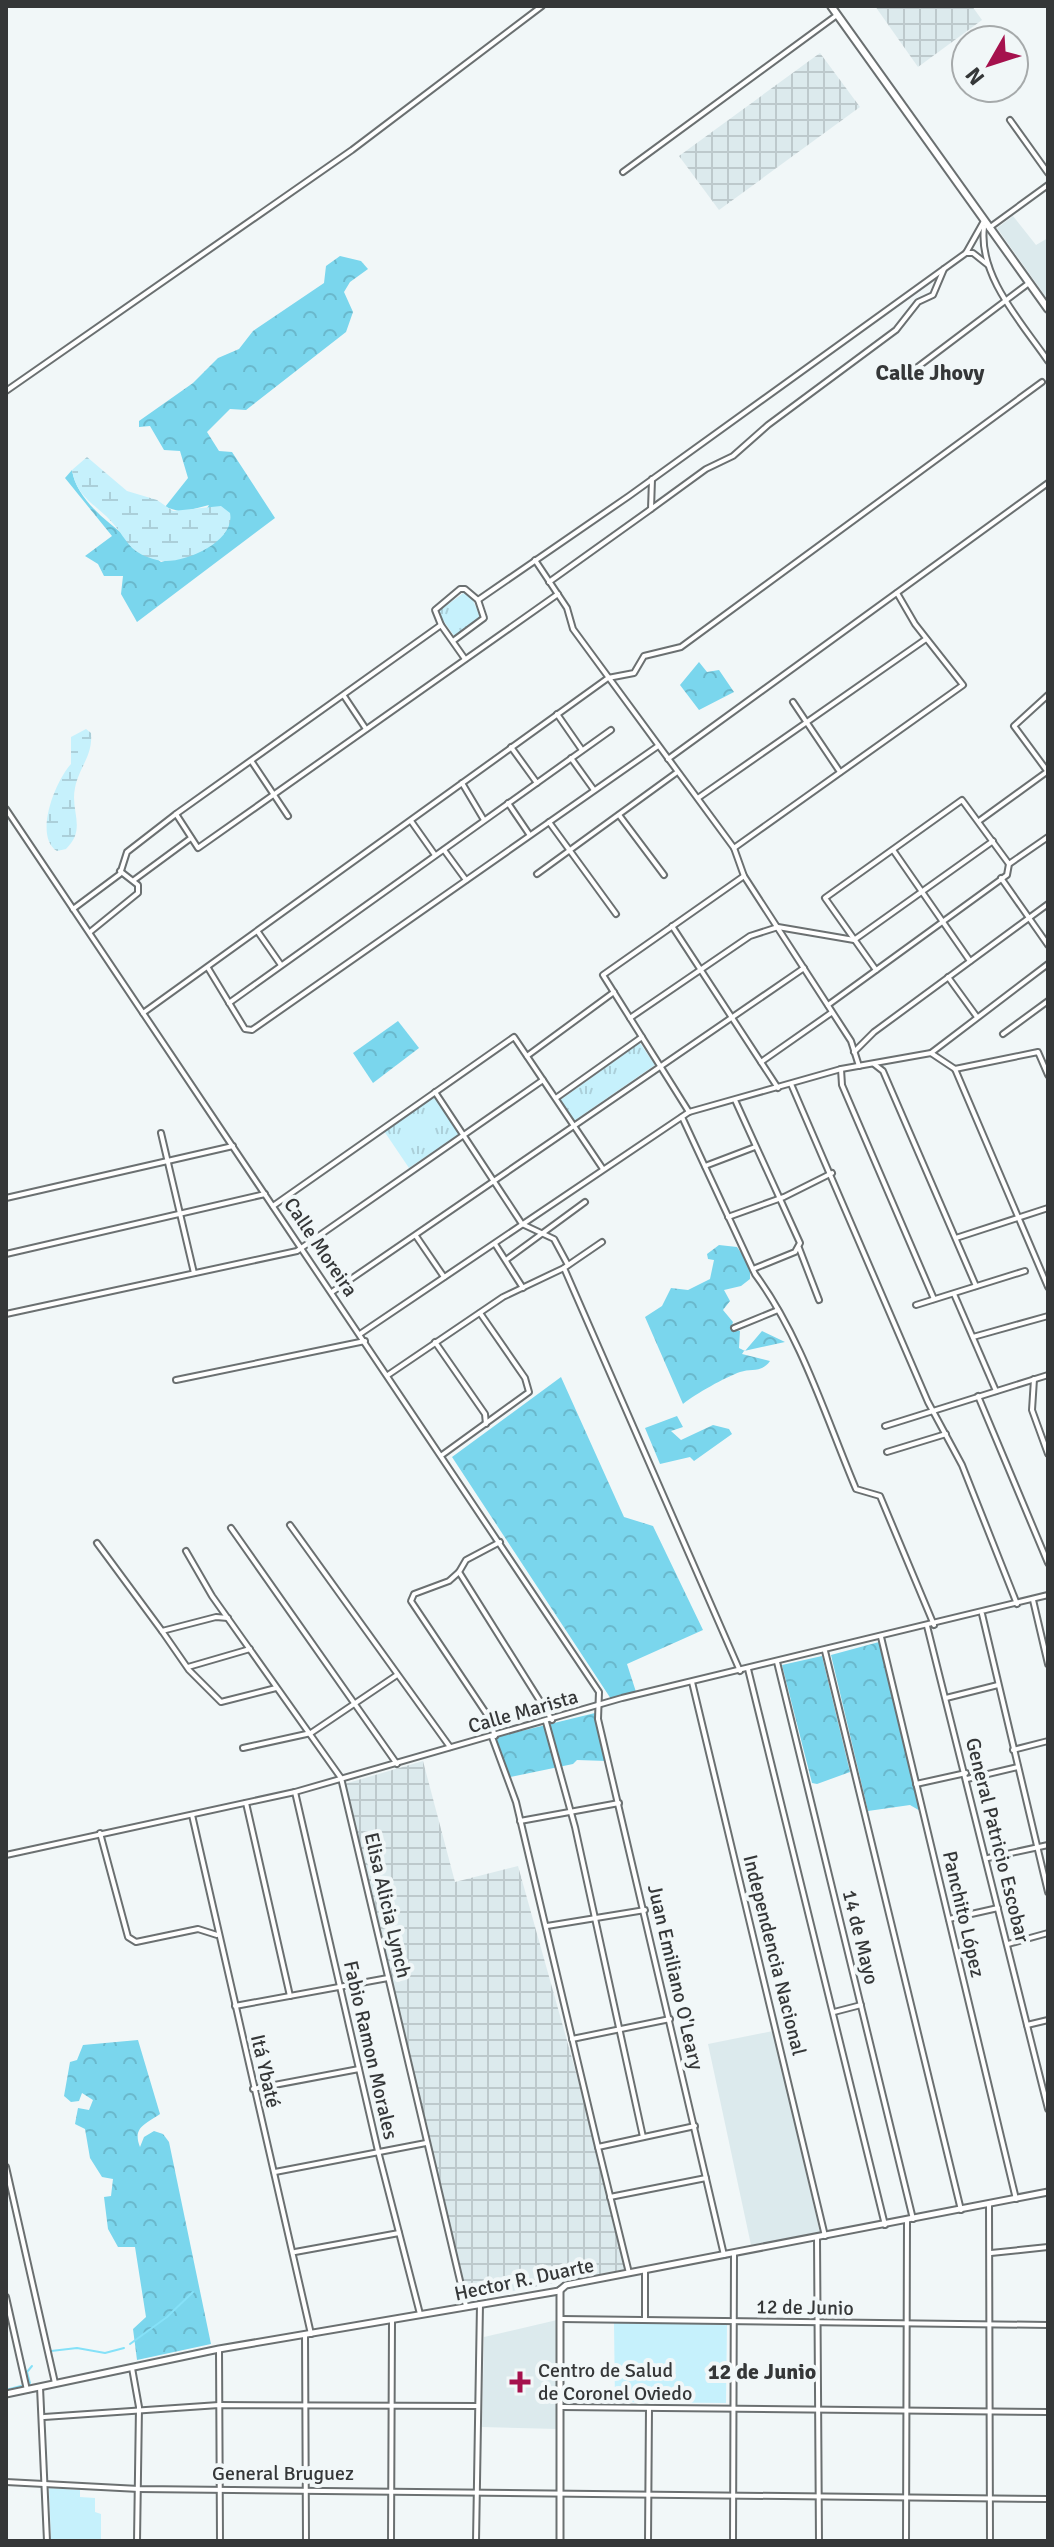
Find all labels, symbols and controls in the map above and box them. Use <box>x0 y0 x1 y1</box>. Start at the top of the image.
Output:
north arrow <box>950 24 1030 104</box>
text: N <box>960 62 990 91</box>
district label: Calle Jhovy <box>876 359 985 386</box>
street label: Calle Moreira <box>278 1193 363 1302</box>
street label: Calle Marista <box>465 1684 581 1739</box>
street label: General Patricio Escobar <box>960 1735 1035 1946</box>
street label: Elisa Alicia Lynch <box>359 1830 416 1980</box>
street label: Panchito López <box>937 1848 990 1980</box>
street label: Independencia Nacional <box>737 1852 812 2058</box>
street label: Juan Emiliano O'Leary <box>642 1882 709 2073</box>
street label: 14 de Mayo <box>837 1887 884 1987</box>
street label: Fabio Ramon Morales <box>338 1958 403 2142</box>
street label: Itá Ybaté <box>245 2032 286 2110</box>
street label: Hector R. Duarte <box>452 2252 596 2307</box>
street label: 12 de Junio <box>756 2294 854 2321</box>
place label: Centro de Salud de Coronel Oviedo <box>538 2358 692 2406</box>
district label: 12 de Junio <box>708 2358 816 2385</box>
marker: Centro de Salud de Coronel Oviedo <box>509 2371 531 2393</box>
street label: General Bruguez <box>212 2461 354 2486</box>

